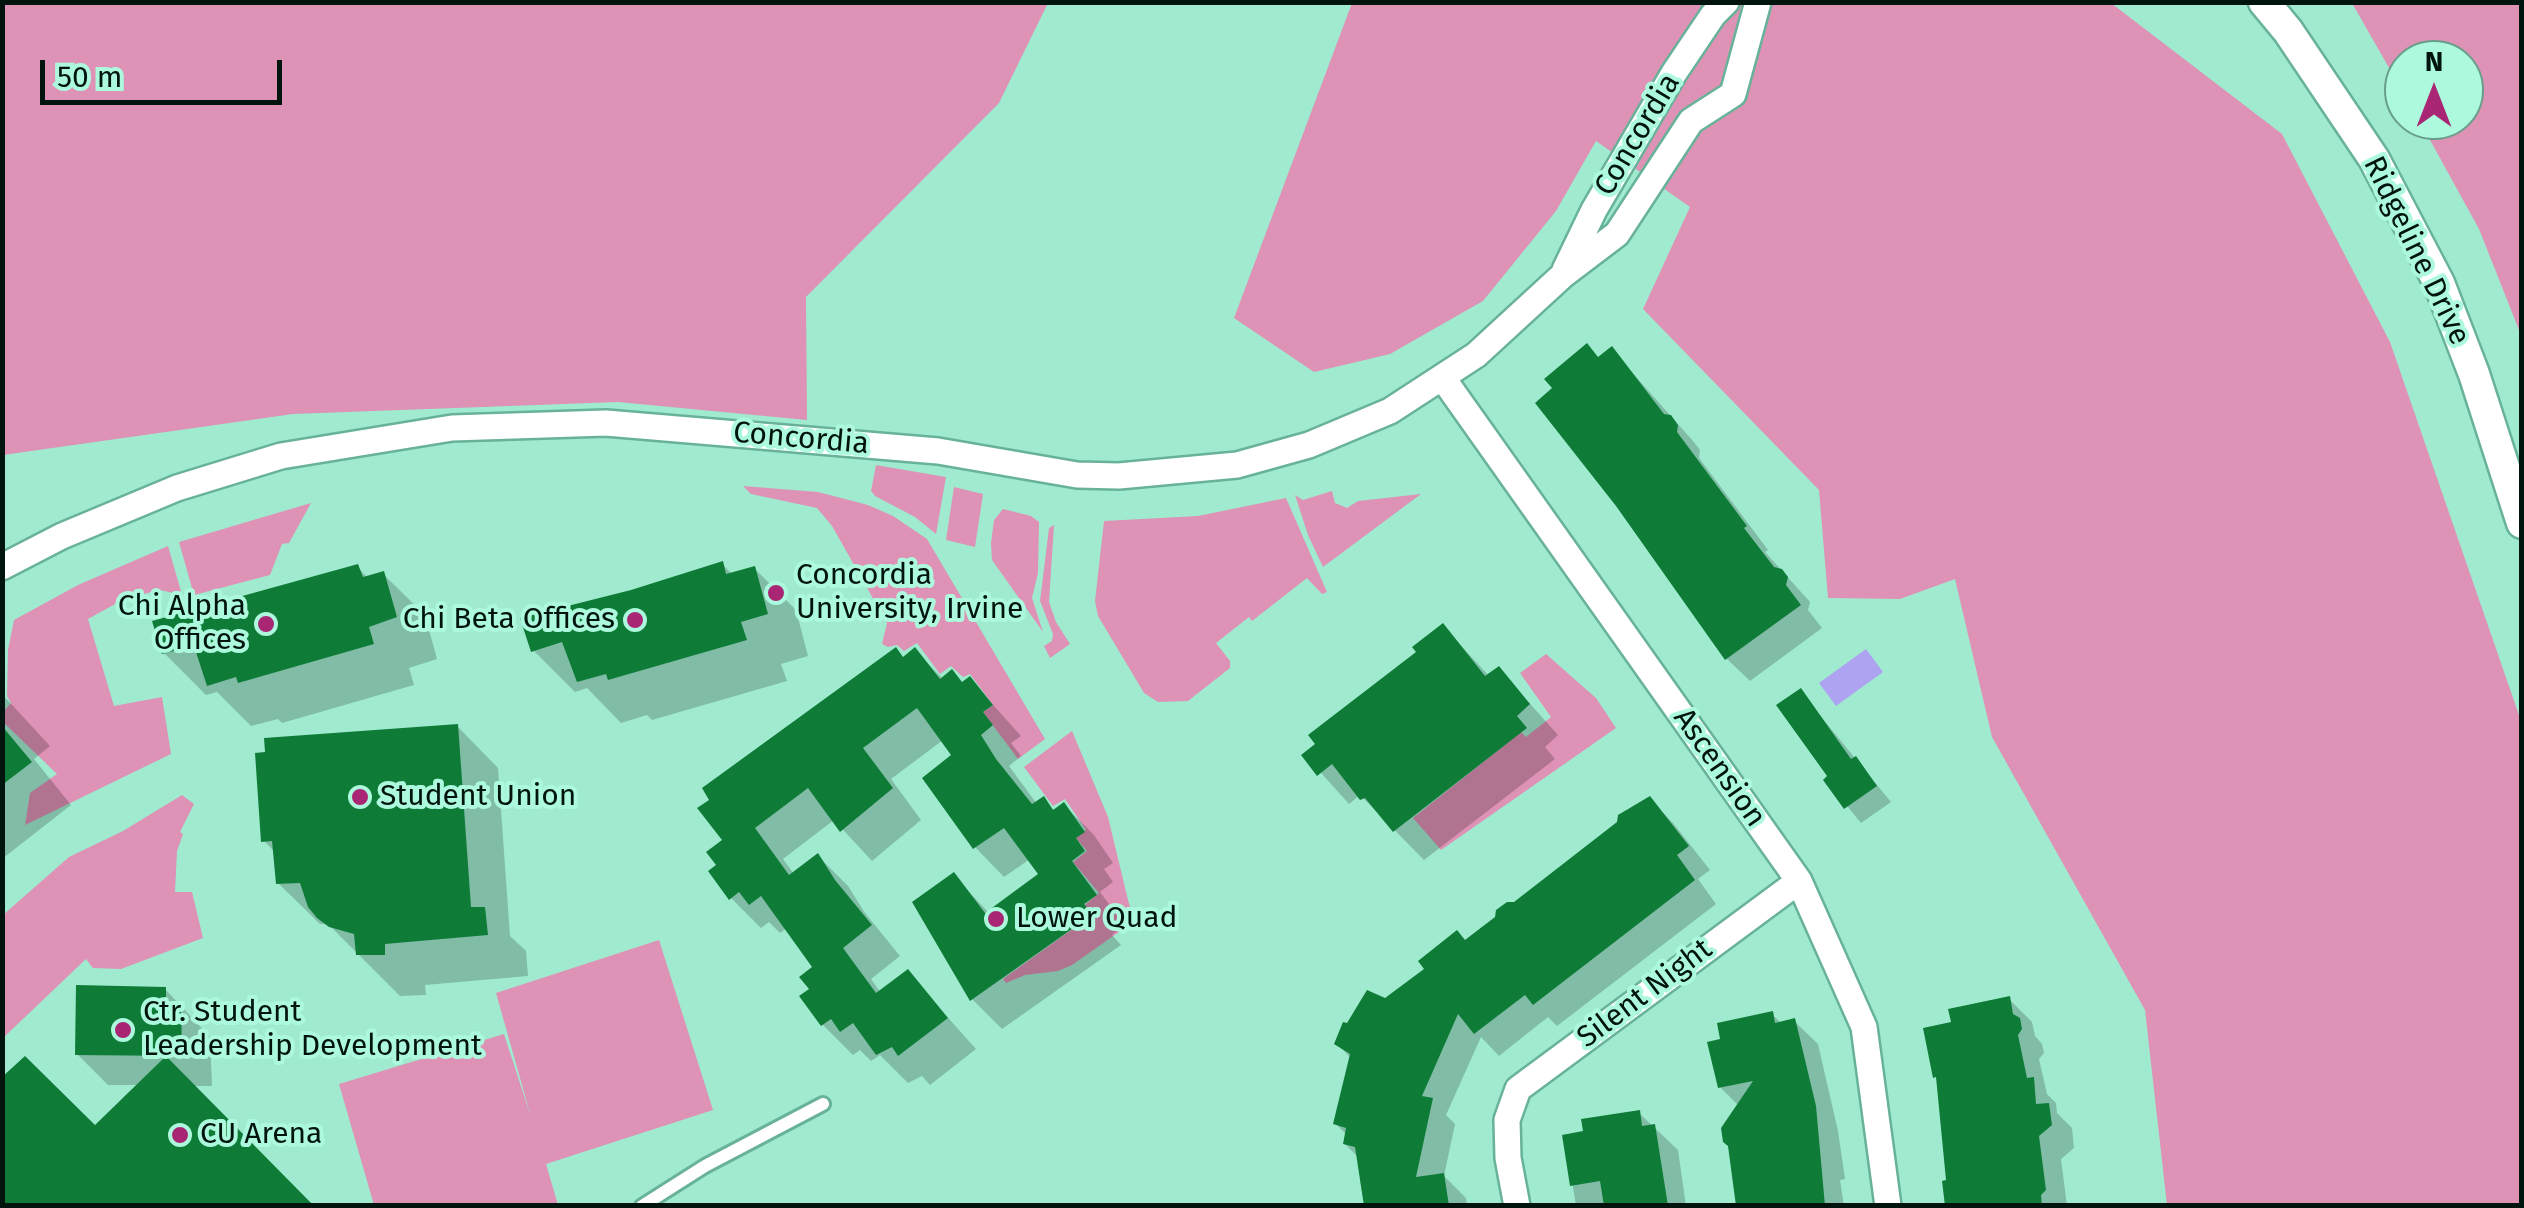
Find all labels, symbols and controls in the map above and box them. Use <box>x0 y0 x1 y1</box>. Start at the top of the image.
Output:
scale bar <box>45 40 288 102</box>
north arrow <box>2384 40 2484 140</box>
text: N <box>2425 45 2443 78</box>
text: 50 m <box>57 59 122 95</box>
street label: Concordia <box>1588 67 1688 203</box>
street label: Ridgeline Drive <box>2355 151 2477 351</box>
street label: Concordia <box>732 415 870 463</box>
place label: Concordia University, Irvine <box>796 558 1023 628</box>
marker: Concordia University, Irvine <box>765 582 787 604</box>
place label: Chi Alpha Offices <box>118 589 246 660</box>
place label: Chi Beta Offices <box>403 602 615 638</box>
marker: Chi Beta Offices <box>624 609 646 631</box>
marker: Chi Alpha Offices <box>255 613 277 635</box>
street label: Ascension <box>1665 702 1773 834</box>
place label: Student Union <box>380 779 576 815</box>
marker: Student Union <box>349 786 371 808</box>
place label: Lower Quad <box>1016 901 1178 937</box>
marker: Lower Quad <box>985 908 1007 930</box>
street label: Silent Night <box>1571 932 1719 1056</box>
place label: Ctr. Student Leadership Development <box>143 995 482 1066</box>
marker: Ctr. Student Leadership Development <box>112 1019 134 1041</box>
place label: CU Arena <box>200 1117 322 1153</box>
marker: CU Arena <box>169 1124 191 1146</box>

